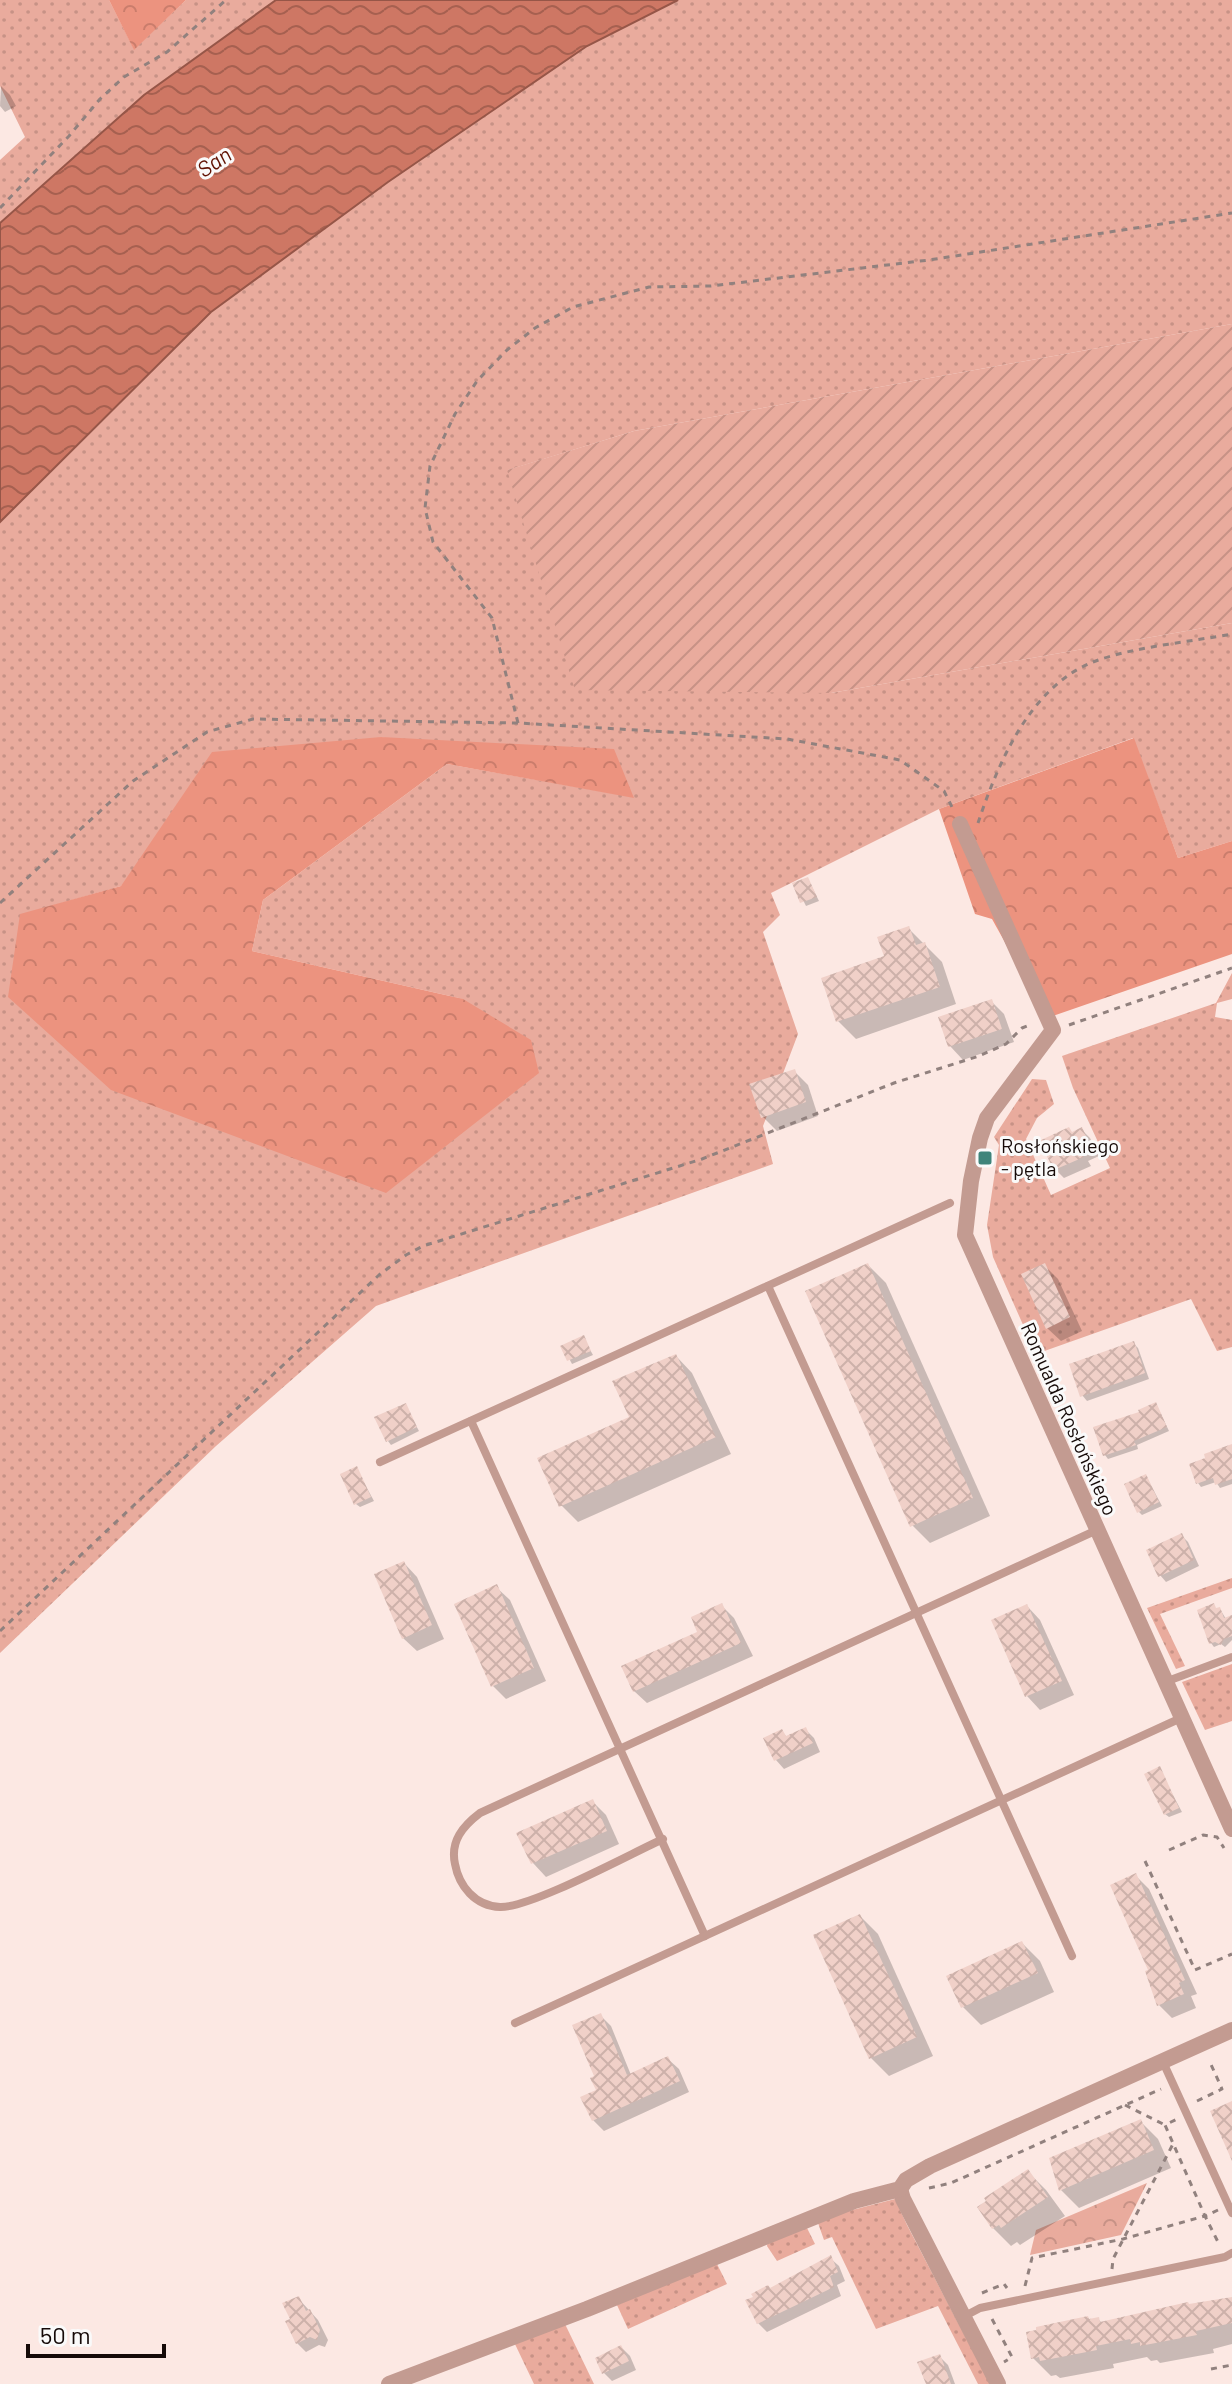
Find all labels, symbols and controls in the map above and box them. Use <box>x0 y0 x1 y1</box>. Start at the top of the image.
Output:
water label: San <box>191 140 235 182</box>
place label: Rosłońskiego - pętla <box>1001 1133 1119 1180</box>
marker: Rosłońskiego - pętla <box>976 1149 994 1167</box>
street label: Romualda Rosłońskiego <box>1017 1318 1123 1519</box>
scale bar <box>28 2308 164 2358</box>
text: 50 m <box>40 2320 91 2349</box>

